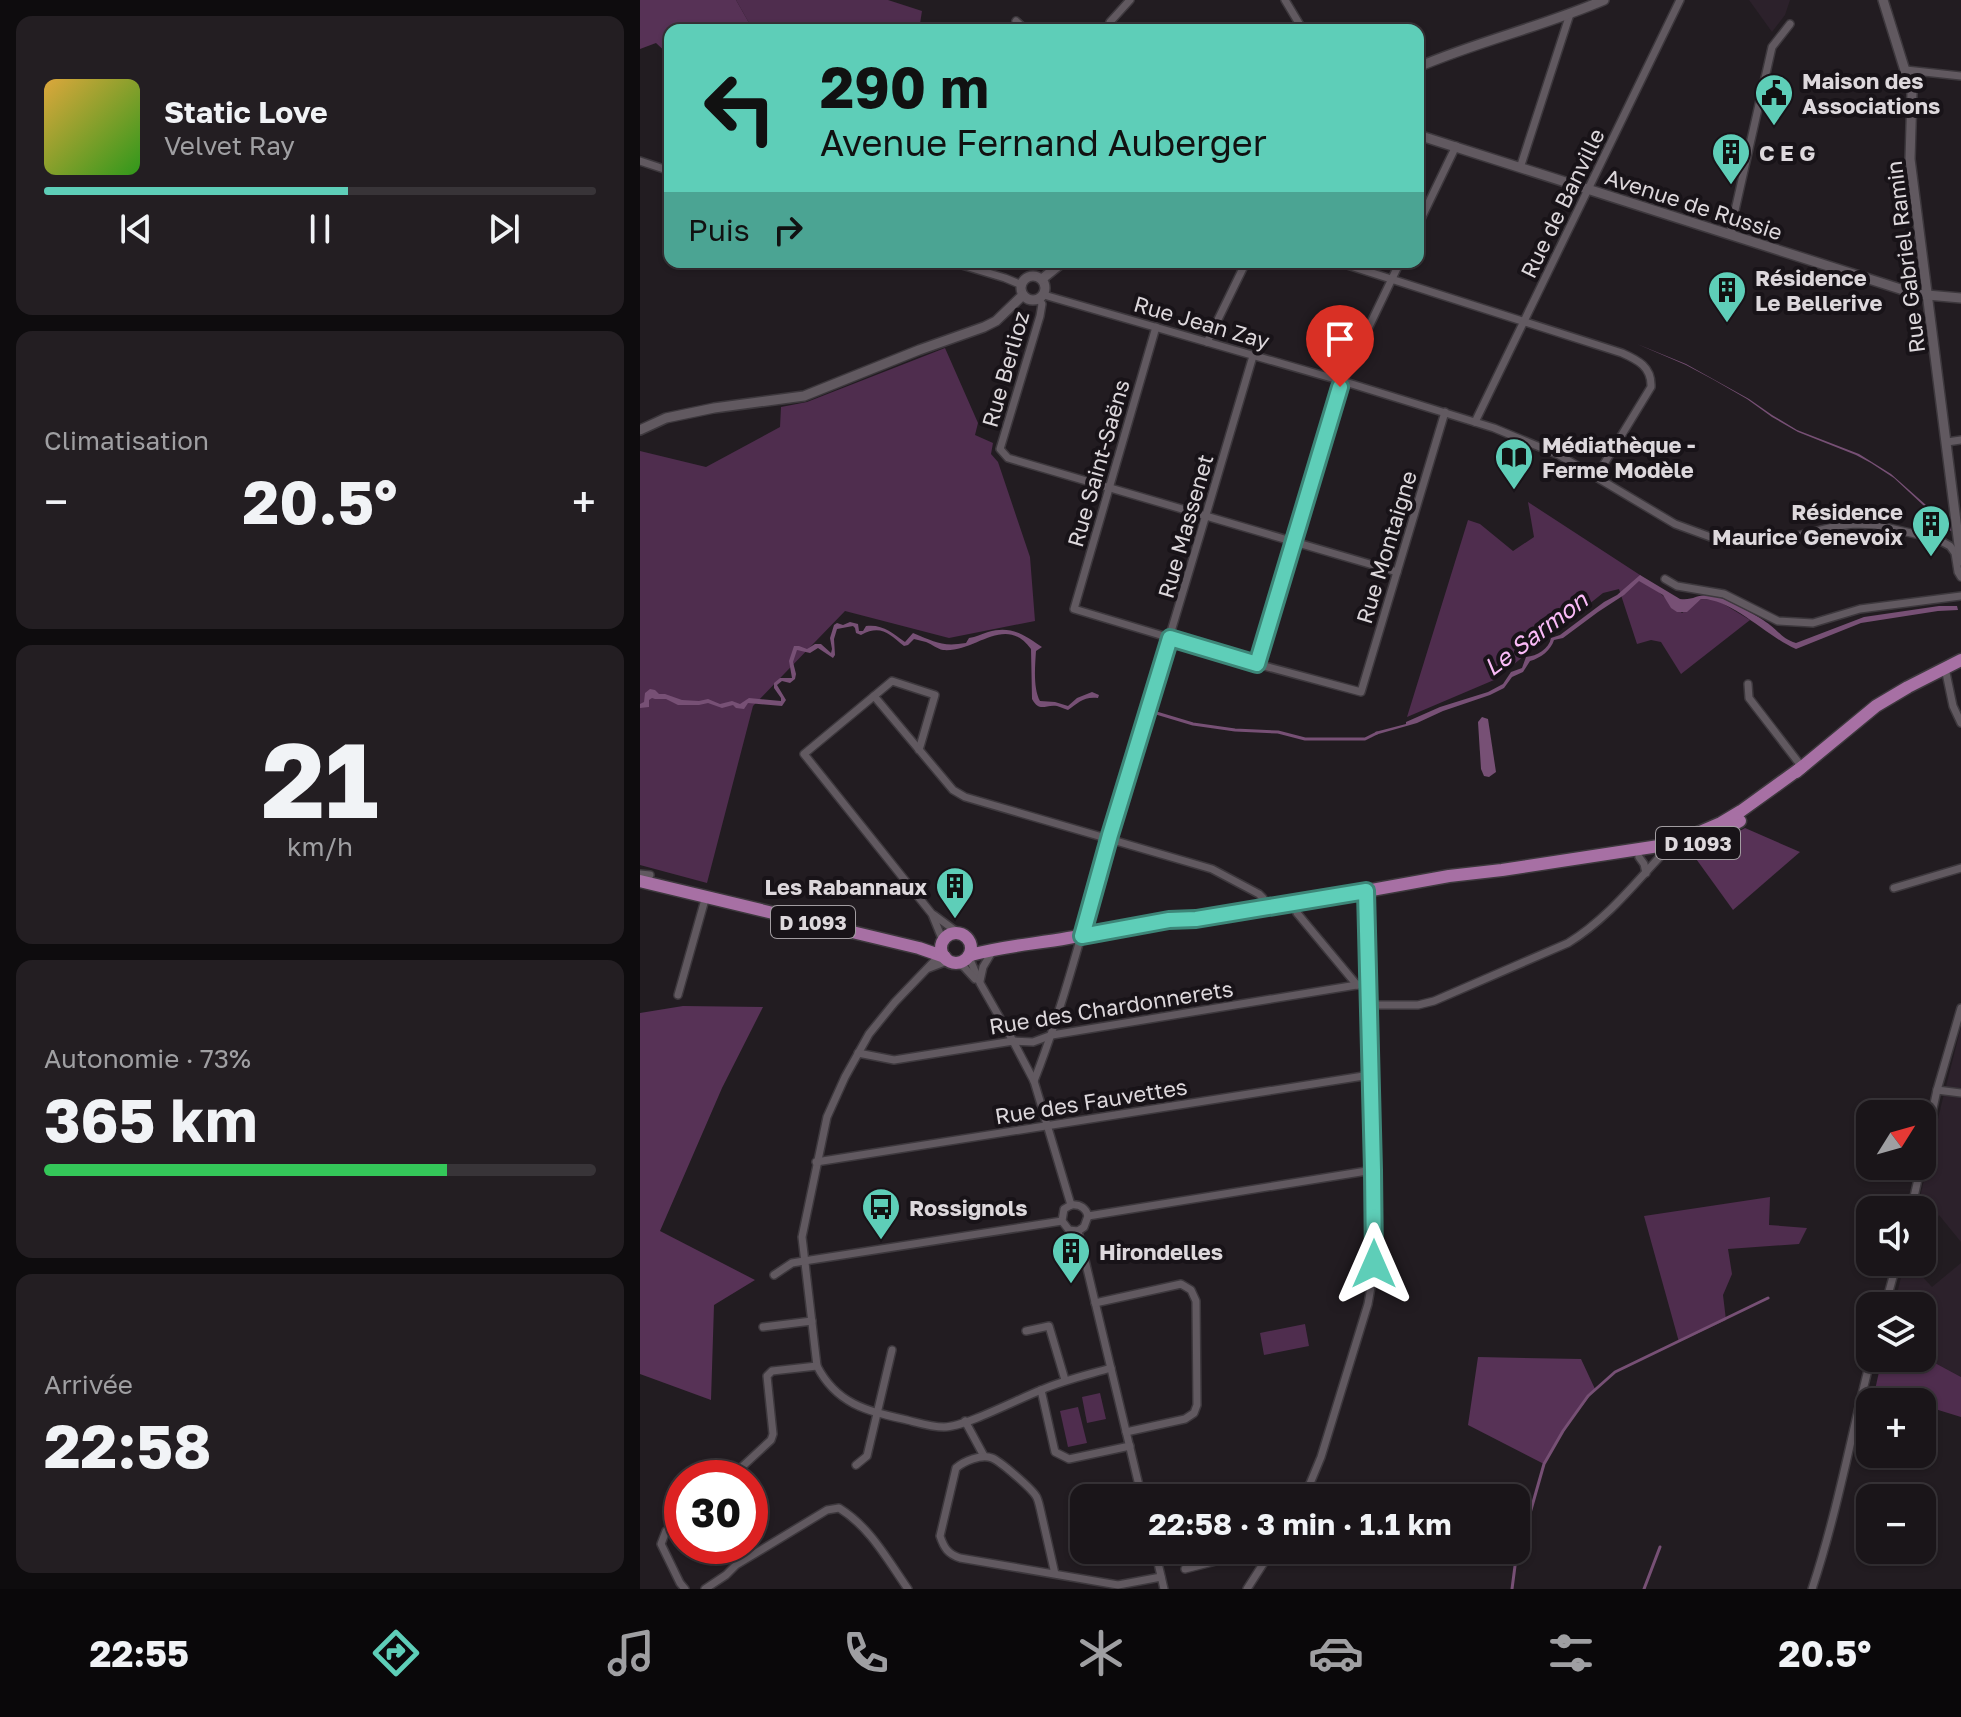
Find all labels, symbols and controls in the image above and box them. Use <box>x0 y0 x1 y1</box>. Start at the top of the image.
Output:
text: 290 m <box>820 53 989 120</box>
icon: left <box>688 56 792 160</box>
place label: Maison des Associations <box>1802 67 1940 119</box>
public building icon: Maison des Associations <box>1753 72 1795 127</box>
text: Static Love <box>164 94 328 130</box>
text: Avenue Fernand Auberger <box>820 121 1267 164</box>
street label: Rue de Banville <box>1514 124 1610 282</box>
text: Velvet Ray <box>164 130 295 161</box>
building icon: C E G <box>1710 131 1752 186</box>
place label: C E G <box>1759 139 1816 166</box>
street label: Rue Gabriel Ramin <box>1880 159 1930 355</box>
street label: Avenue de Russie <box>1602 163 1786 245</box>
icon: previous <box>114 207 158 251</box>
icon: pause <box>298 207 342 251</box>
icon: next <box>482 207 526 251</box>
icon: right <box>766 208 810 252</box>
text: Puis <box>688 212 750 248</box>
place label: Résidence Le Bellerive <box>1755 264 1882 316</box>
building icon: Résidence Le Bellerive <box>1706 269 1748 324</box>
street label: Rue Jean Zay <box>1131 290 1273 354</box>
pin <box>1306 305 1374 387</box>
street label: Rue Berlioz <box>976 308 1034 430</box>
icon: arrive <box>1318 317 1362 361</box>
street label: Rue Saint-Saëns <box>1061 376 1135 550</box>
text: Climatisation <box>44 425 209 456</box>
place label: Médiathèque - Ferme Modèle <box>1542 431 1695 483</box>
library icon: Médiathèque - Ferme Modèle <box>1493 436 1535 491</box>
street label: Rue Massenet <box>1152 451 1218 601</box>
text: 20.5° <box>243 465 397 537</box>
street label: Rue Montaigne <box>1350 467 1422 627</box>
text: − <box>44 475 68 528</box>
text: + <box>572 475 596 528</box>
place label: Résidence Maurice Genevoix <box>1712 498 1903 550</box>
building icon: Résidence Maurice Genevoix <box>1910 503 1952 558</box>
water label: Le Sarmon <box>1478 584 1593 681</box>
text: 21 <box>261 716 379 841</box>
road number: D 1093 <box>1656 827 1740 859</box>
text: km/h <box>287 831 353 862</box>
building icon: Les Rabannaux <box>934 865 976 920</box>
place label: Les Rabannaux <box>764 873 927 900</box>
road number: D 1093 <box>771 906 855 938</box>
street label: Rue des Chardonnerets <box>987 974 1235 1040</box>
text: Autonomie · 73% <box>44 1043 251 1074</box>
street label: Rue des Fauvettes <box>993 1072 1189 1130</box>
text: 365 km <box>44 1083 258 1155</box>
north arrow <box>1856 1100 1936 1180</box>
map controls <box>1856 1100 1936 1564</box>
bus stop icon: Rossignols <box>860 1186 902 1241</box>
place label: Rossignols <box>909 1194 1028 1221</box>
button: sound <box>1856 1196 1936 1276</box>
position arrow <box>1332 1222 1416 1306</box>
building icon: Hirondelles <box>1050 1230 1092 1285</box>
place label: Hirondelles <box>1099 1238 1223 1265</box>
button: layers <box>1856 1292 1936 1372</box>
text: Arrivée <box>44 1369 133 1400</box>
button: + <box>1856 1388 1936 1468</box>
text: 22:58 <box>44 1409 211 1481</box>
speed limit sign: 30 <box>664 1460 768 1564</box>
button: − <box>1856 1484 1936 1564</box>
text: 22:58 · 3 min · 1.1 km <box>1149 1506 1451 1542</box>
icon: directions <box>368 1625 424 1681</box>
icon: music <box>603 1625 659 1681</box>
icon: phone <box>838 1625 894 1681</box>
icon: climate <box>1073 1625 1129 1681</box>
icon: car <box>1308 1625 1364 1681</box>
icon: filters <box>1543 1625 1599 1681</box>
text: 22:55 <box>90 1632 189 1675</box>
text: 20.5° <box>1778 1632 1871 1675</box>

